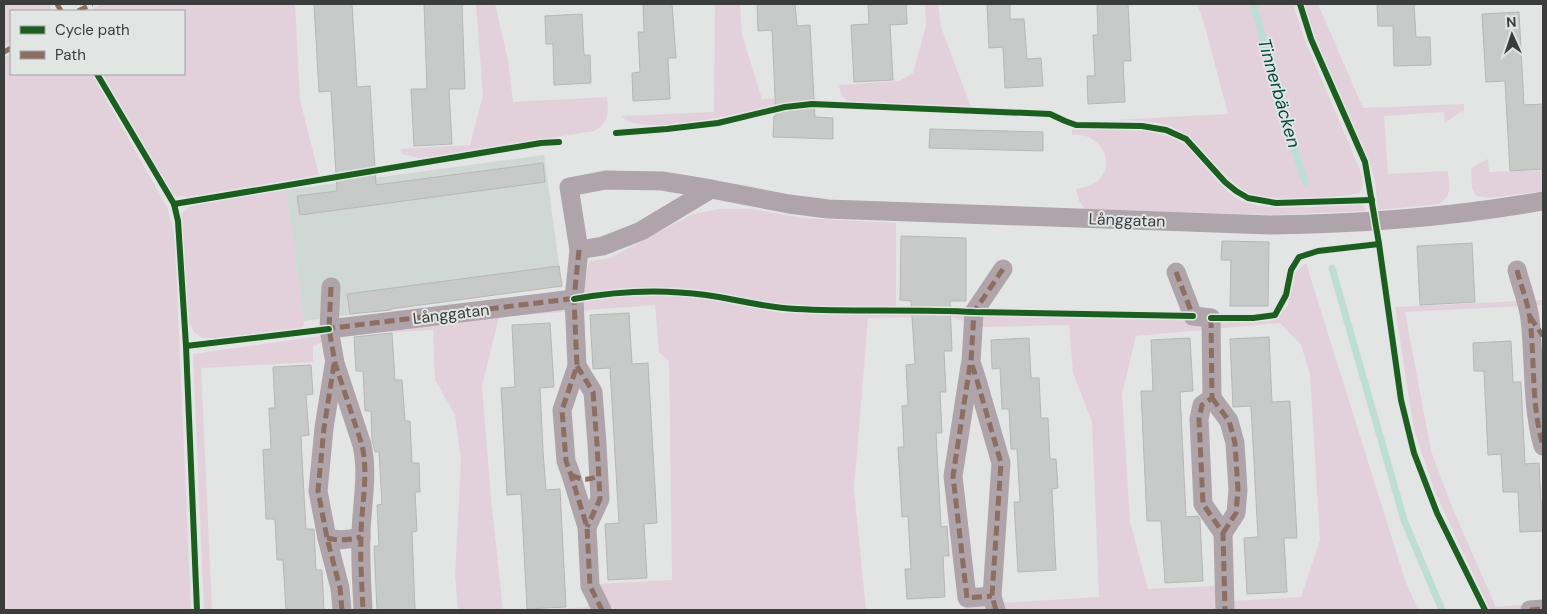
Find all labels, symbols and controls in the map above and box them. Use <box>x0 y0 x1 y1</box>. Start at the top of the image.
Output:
legend <box>10 10 185 75</box>
north arrow <box>1487 10 1537 60</box>
text: N <box>1506 13 1517 31</box>
text: Cycle path <box>55 20 130 40</box>
water label: Tinnerbäcken <box>1252 35 1306 151</box>
text: Path <box>55 45 86 65</box>
street label: Långgatan <box>1088 208 1166 232</box>
street label: Långgatan <box>412 299 490 329</box>

